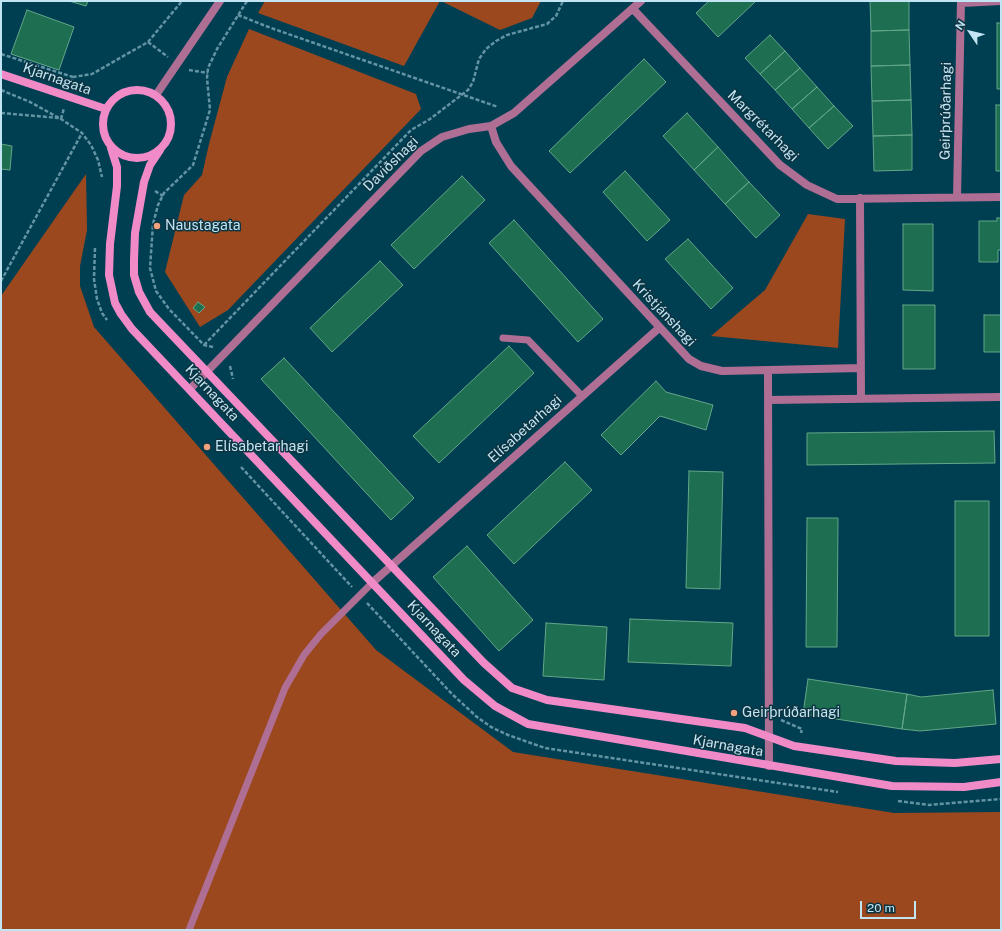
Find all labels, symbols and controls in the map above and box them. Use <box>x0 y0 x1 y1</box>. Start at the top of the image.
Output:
north arrow <box>950 12 990 52</box>
text: N <box>953 18 968 32</box>
street label: Kjarnagata <box>21 59 93 99</box>
street label: Geirþrúðarhagi <box>937 62 955 160</box>
street label: Margrétarhagi <box>724 87 802 165</box>
street label: Daviðshagi <box>360 133 422 195</box>
place label: Naustagata <box>165 218 241 234</box>
marker: Naustagata <box>152 221 162 231</box>
street label: Kristjánshagi <box>629 276 699 350</box>
street label: Kjarnagata <box>182 361 242 425</box>
street label: Elísabetarhagi <box>485 391 565 467</box>
place label: Elísabetarhagi <box>215 439 308 455</box>
marker: Elísabetarhagi <box>202 442 212 452</box>
street label: Kjarnagata <box>404 597 464 661</box>
place label: Geirþrúðarhagi <box>742 705 840 721</box>
marker: Geirþrúðarhagi <box>729 708 739 718</box>
street label: Kjarnagata <box>691 732 765 760</box>
scale bar <box>862 893 918 919</box>
text: 20 m <box>867 901 895 915</box>

